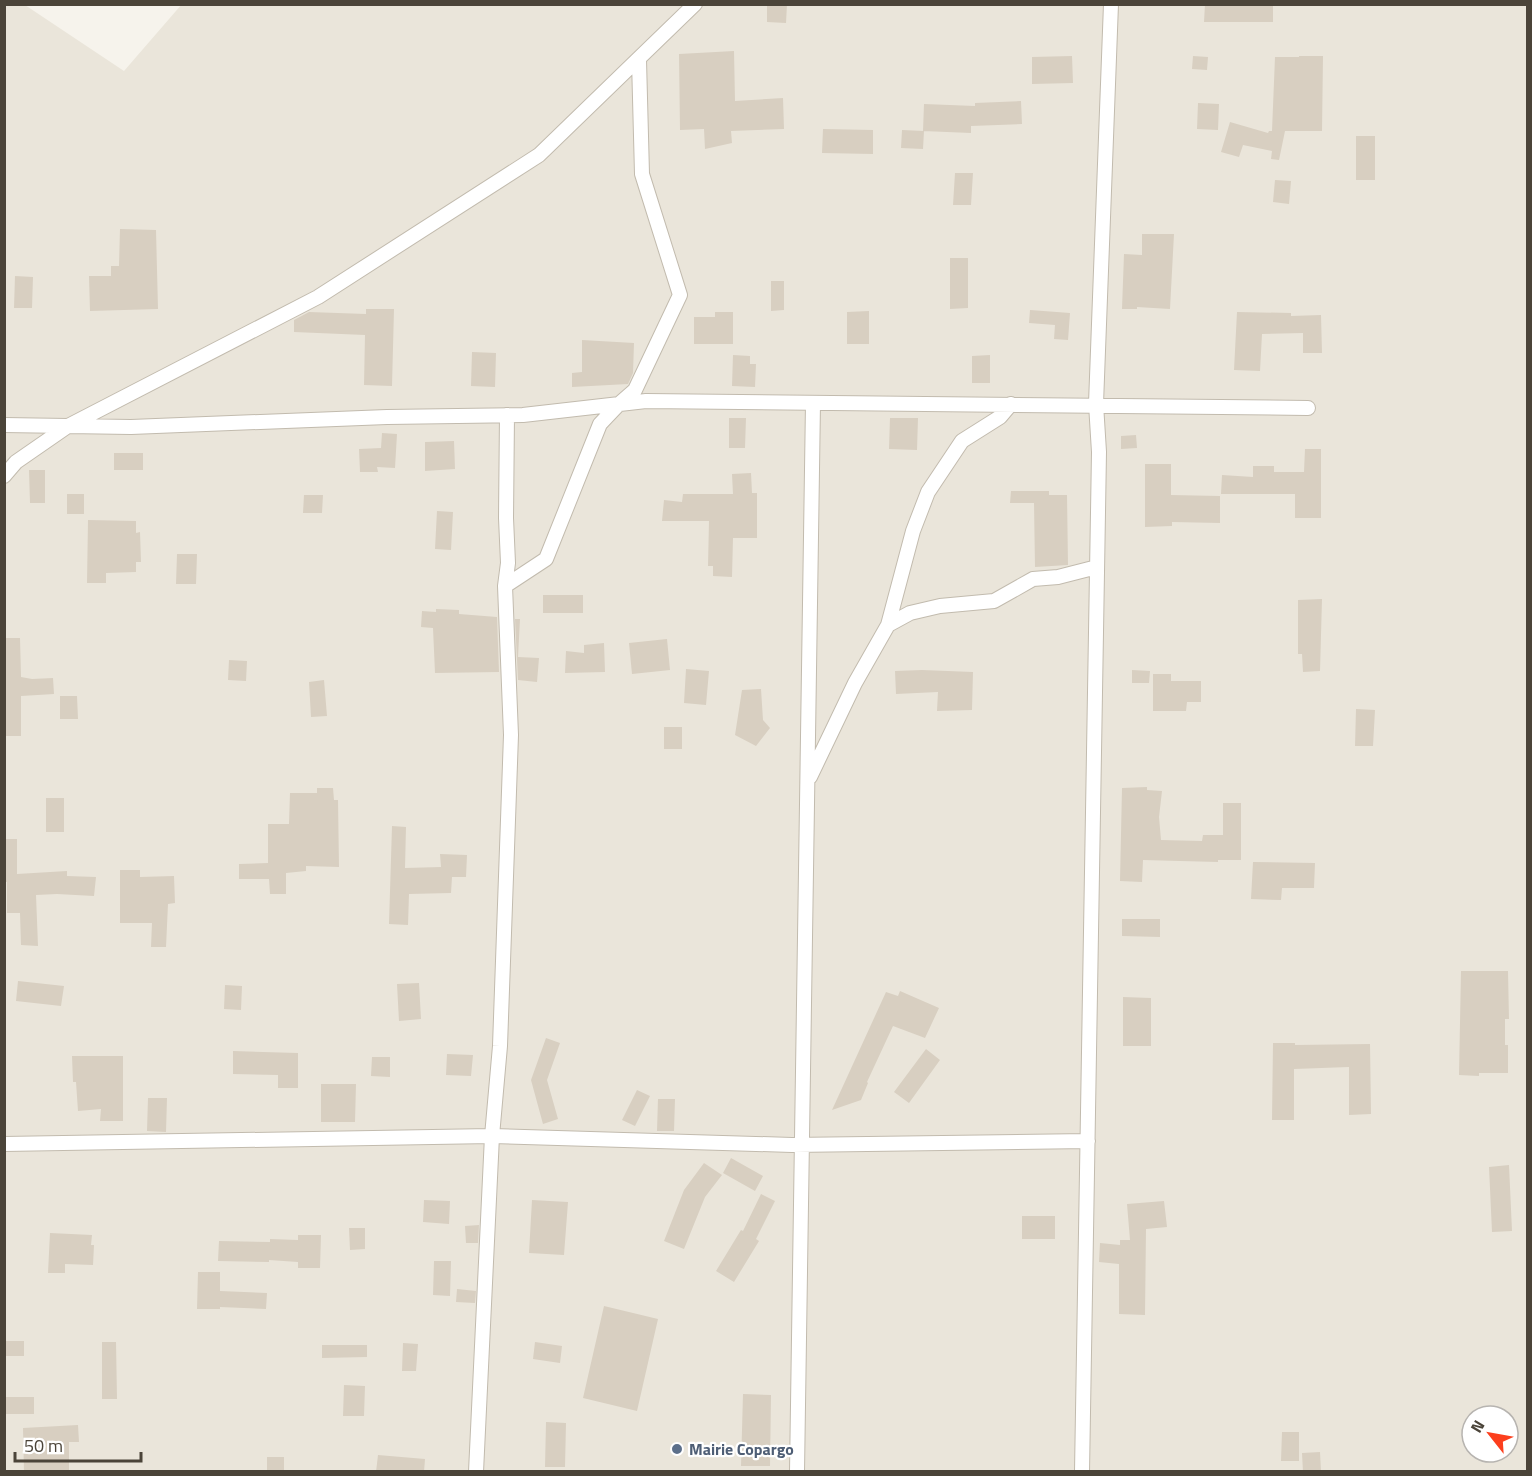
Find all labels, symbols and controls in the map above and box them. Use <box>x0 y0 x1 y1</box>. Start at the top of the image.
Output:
north arrow <box>1460 1404 1520 1464</box>
text: N <box>1464 1415 1490 1437</box>
scale bar <box>15 1425 141 1463</box>
text: 50 m <box>24 1432 63 1459</box>
place label: Mairie Copargo <box>689 1437 794 1461</box>
marker: Mairie Copargo <box>670 1442 684 1456</box>

